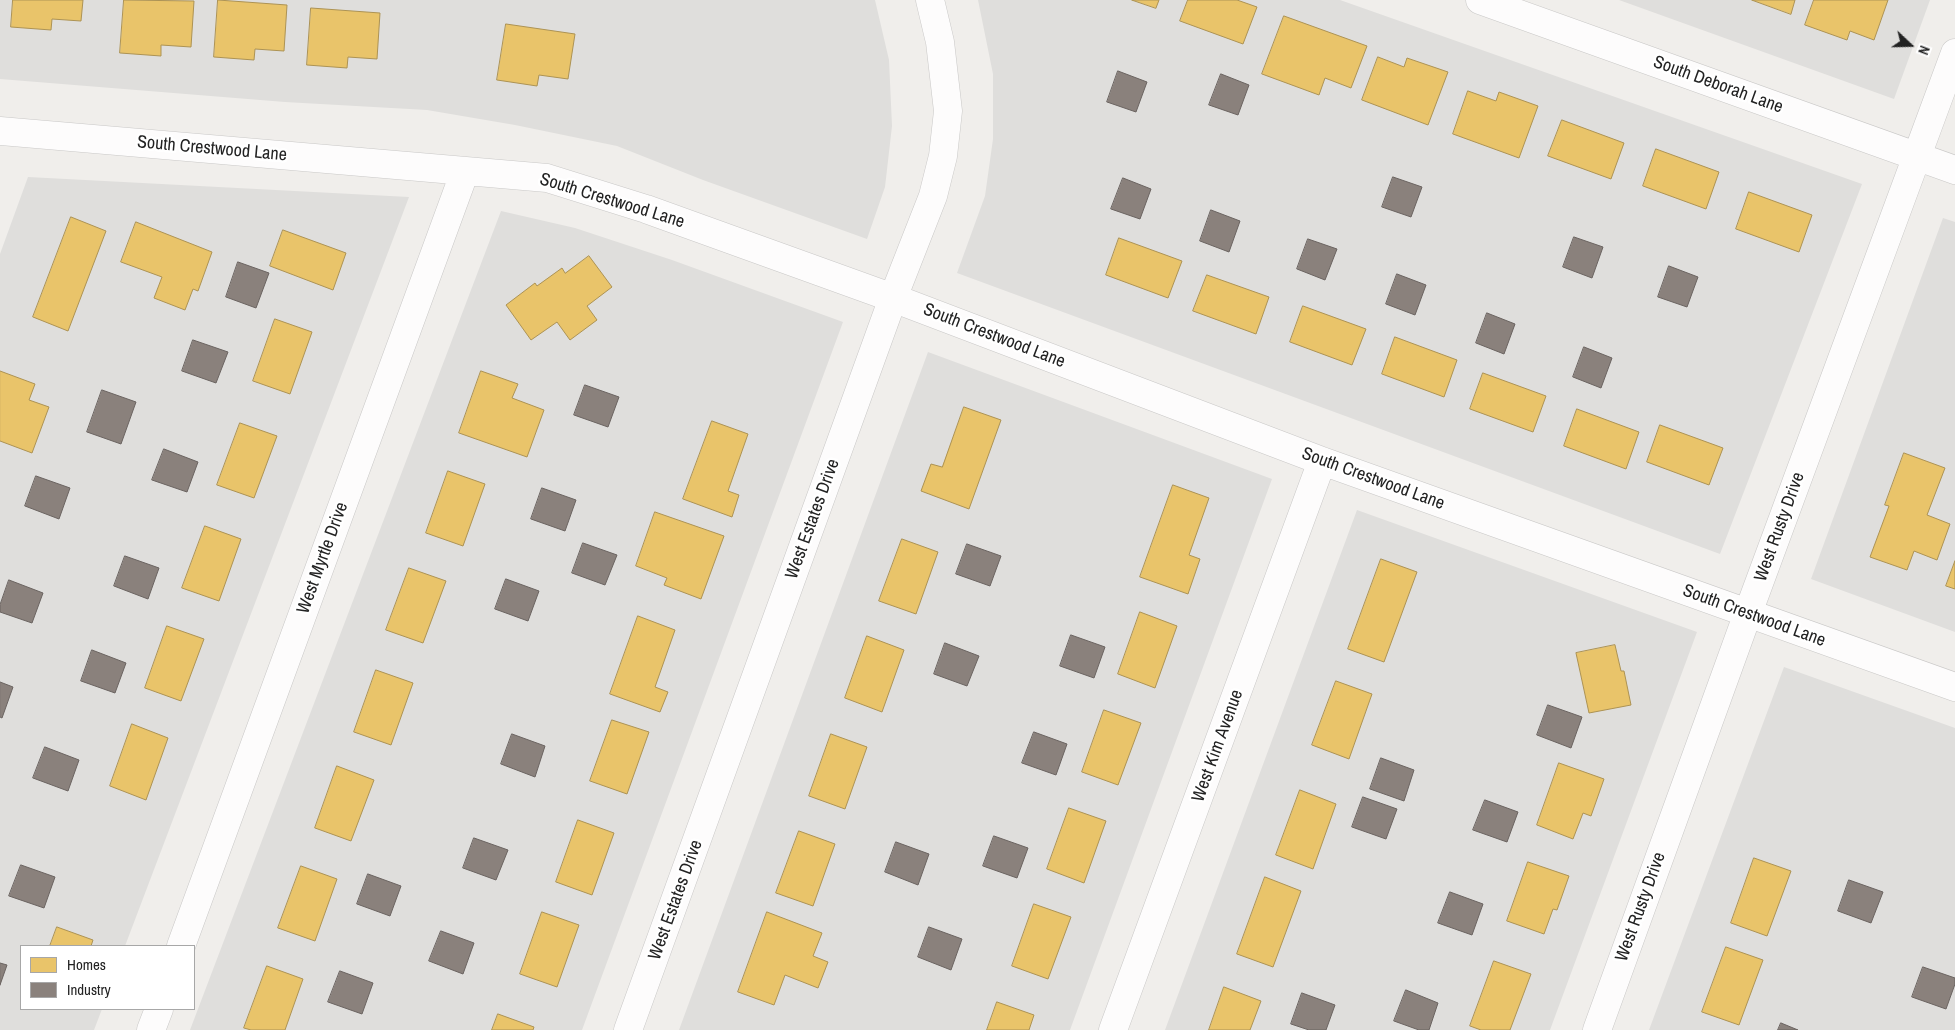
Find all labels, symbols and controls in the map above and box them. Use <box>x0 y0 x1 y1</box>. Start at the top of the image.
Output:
north arrow <box>1885 20 1935 70</box>
text: N <box>1914 43 1934 57</box>
street label: South Deborah Lane <box>1650 52 1786 118</box>
street label: South Crestwood Lane <box>136 132 288 166</box>
street label: South Crestwood Lane <box>537 169 687 233</box>
street label: South Crestwood Lane <box>920 299 1068 373</box>
street label: South Crestwood Lane <box>1299 443 1447 515</box>
street label: West Estates Drive <box>781 456 845 582</box>
street label: West Rusty Drive <box>1750 469 1810 585</box>
street label: West Myrtle Drive <box>293 499 353 617</box>
street label: South Crestwood Lane <box>1680 580 1828 652</box>
street label: West Kim Avenue <box>1188 687 1248 805</box>
street label: West Estates Drive <box>644 837 708 963</box>
street label: West Rusty Drive <box>1611 849 1671 965</box>
legend <box>20 945 195 1010</box>
text: Homes <box>67 954 106 975</box>
text: Industry <box>67 979 111 1000</box>

